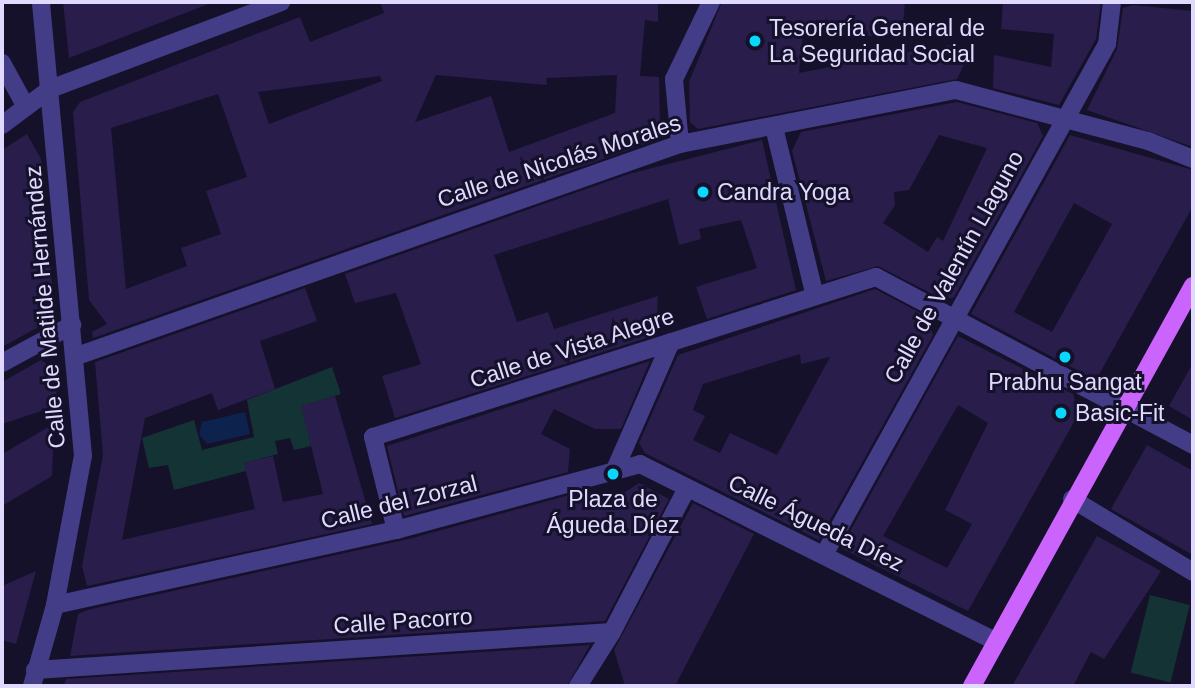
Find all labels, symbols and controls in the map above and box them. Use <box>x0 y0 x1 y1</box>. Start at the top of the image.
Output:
place label: Tesorería General de La Seguridad Social <box>769 14 985 68</box>
marker: Tesorería General de La Seguridad Social <box>747 33 763 49</box>
street label: Calle de Nicolás Morales <box>434 109 684 213</box>
street label: Calle de Valentín Llaguno <box>878 146 1030 388</box>
street label: Calle de Matilde Hernández <box>19 164 71 450</box>
place label: Candra Yoga <box>717 178 850 206</box>
marker: Candra Yoga <box>695 184 711 200</box>
street label: Calle de Vista Alegre <box>466 302 678 394</box>
marker: Prabhu Sangat <box>1057 349 1073 365</box>
place label: Prabhu Sangat <box>988 368 1142 396</box>
place label: Basic-Fit <box>1075 399 1164 427</box>
marker: Basic-Fit <box>1053 405 1069 421</box>
marker: Plaza de Águeda Díez <box>605 466 621 482</box>
street label: Calle del Zorzal <box>318 469 480 535</box>
street label: Calle Águeda Díez <box>724 469 908 577</box>
place label: Plaza de Águeda Díez <box>547 485 679 539</box>
street label: Calle Pacorro <box>333 602 473 640</box>

